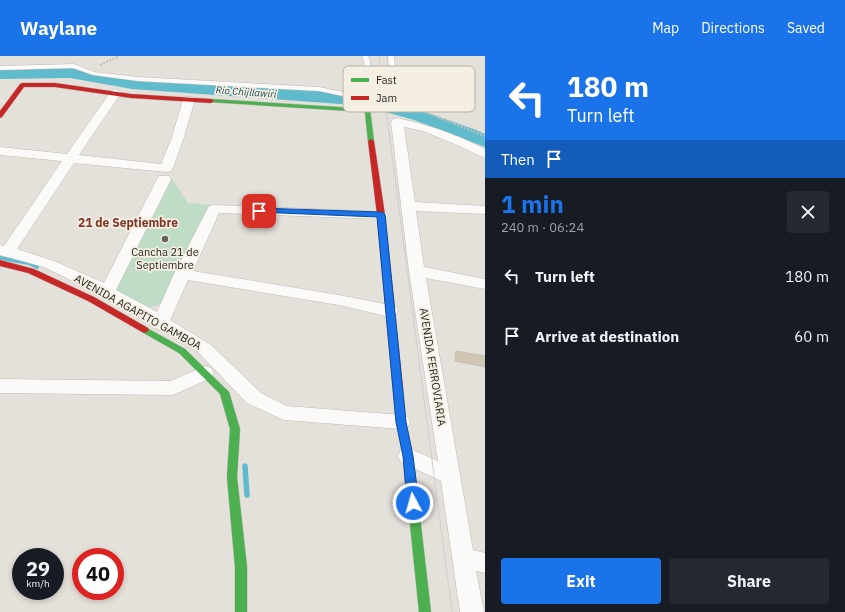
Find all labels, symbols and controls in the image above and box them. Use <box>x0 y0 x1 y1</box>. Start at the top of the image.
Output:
text: Waylane <box>20 16 97 40</box>
text: Map <box>652 19 679 37</box>
text: Directions <box>701 19 765 37</box>
text: Saved <box>787 19 825 37</box>
legend <box>343 66 475 112</box>
text: 180 m <box>567 68 649 105</box>
icon: left <box>501 72 553 124</box>
text: Fast <box>376 73 397 87</box>
water label: Río Chijllawiri <box>215 83 277 101</box>
text: Jam <box>376 91 397 105</box>
text: Turn left <box>567 104 635 127</box>
icon: arrive <box>543 148 565 170</box>
text: Then <box>501 150 535 169</box>
text: 1 min <box>501 188 564 220</box>
button: close <box>787 191 829 233</box>
pin <box>242 194 276 228</box>
icon: arrive <box>248 200 270 222</box>
district label: 21 de Septiembre <box>78 215 178 230</box>
text: 240 m · 06:24 <box>501 219 584 236</box>
marker: Cancha 21 de Septiembre <box>160 234 170 244</box>
place label: Cancha 21 de Septiembre <box>131 245 199 272</box>
icon: left <box>501 265 523 287</box>
text: Turn left <box>535 267 595 286</box>
text: 180 m <box>785 267 829 286</box>
street label: AVENIDA AGAPITO GAMBOA <box>72 271 204 353</box>
street label: AVENIDA FERROVIARIA <box>417 307 449 427</box>
icon: arrive <box>501 325 523 347</box>
text: Arrive at destination <box>535 327 679 346</box>
text: 60 m <box>794 327 829 346</box>
position arrow <box>392 482 434 524</box>
speed limit sign: 40 <box>72 548 124 600</box>
text: 29 <box>26 555 50 582</box>
button: Exit <box>501 558 661 604</box>
button: Share <box>669 558 829 604</box>
text: km/h <box>26 577 50 590</box>

